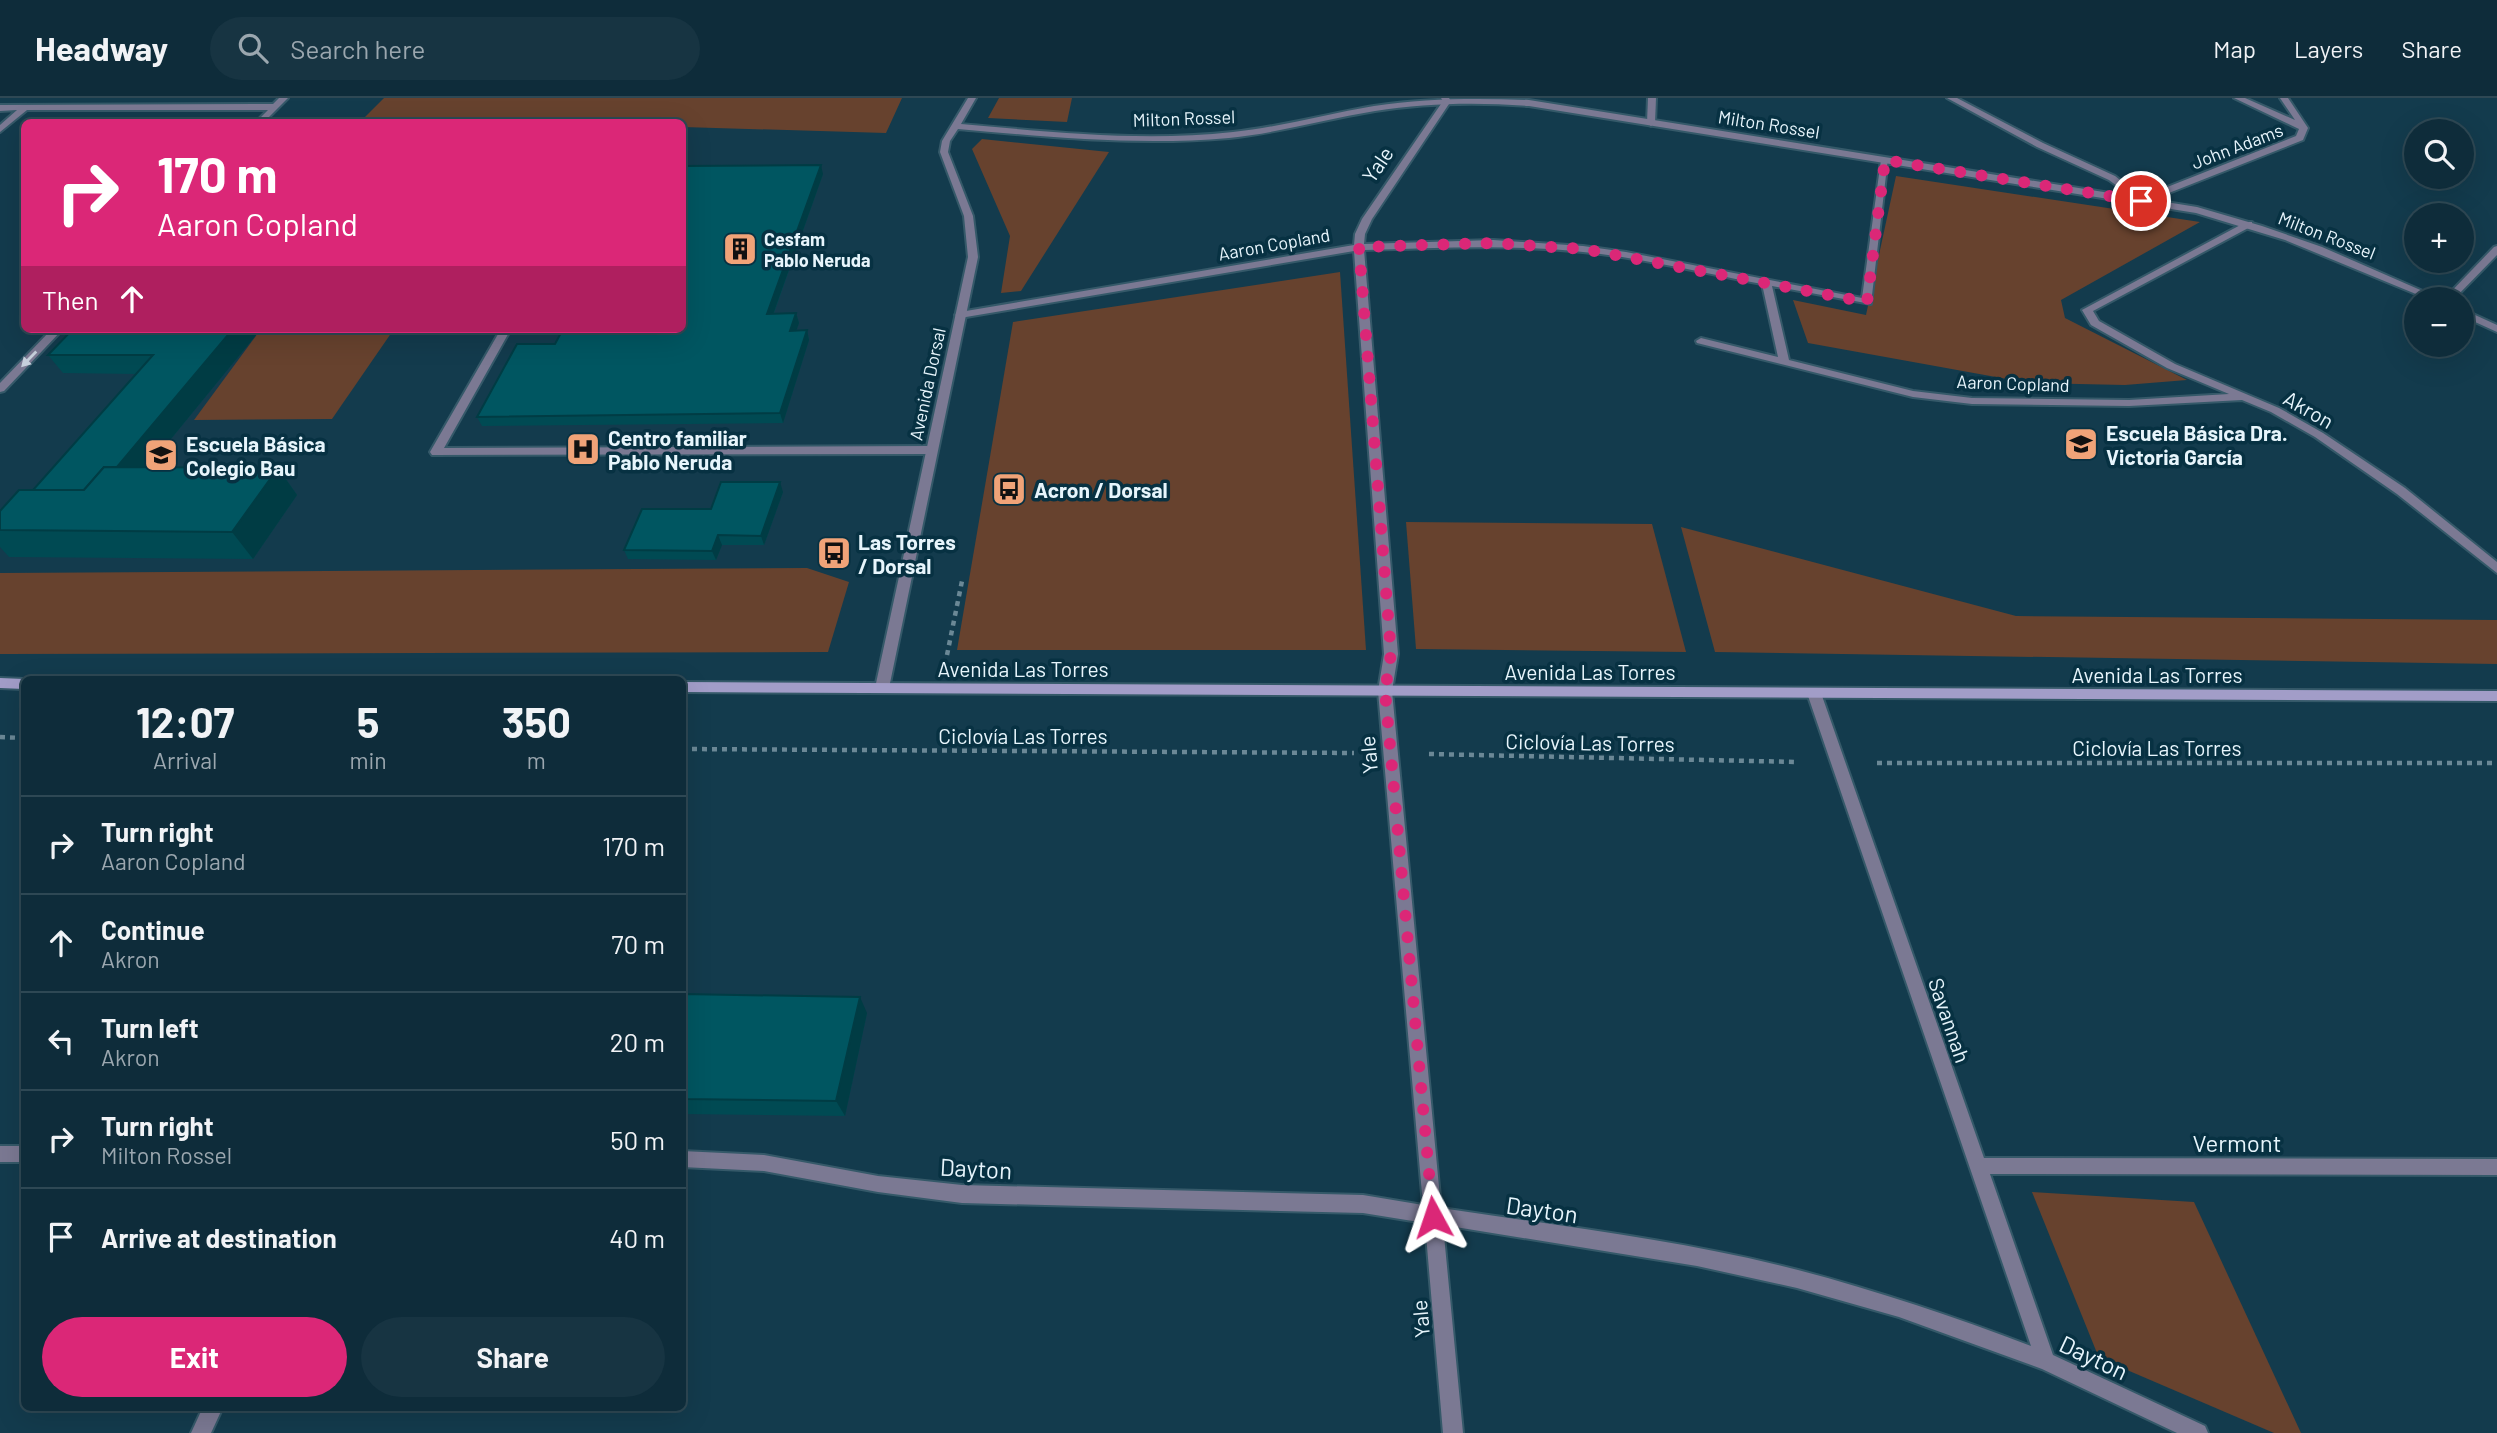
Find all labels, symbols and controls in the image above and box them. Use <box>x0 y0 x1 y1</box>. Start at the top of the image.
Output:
search box <box>210 17 700 80</box>
text: Headway <box>35 28 168 68</box>
icon: search <box>234 29 272 67</box>
text: Search here <box>290 33 425 64</box>
text: Map <box>2213 34 2256 63</box>
text: Layers <box>2294 34 2363 63</box>
text: Share <box>2401 34 2462 63</box>
street label: Milton Rossel <box>1132 105 1236 131</box>
street label: Milton Rossel <box>1717 105 1821 143</box>
street label: John Adams <box>2188 118 2286 174</box>
map controls <box>2404 119 2474 357</box>
button: search <box>2404 119 2474 189</box>
street label: Yale <box>1356 141 1398 187</box>
text: 170 m <box>157 144 277 203</box>
icon: right <box>42 147 133 238</box>
pin <box>2111 171 2171 231</box>
icon: arrive <box>2122 182 2160 220</box>
button: + <box>2404 203 2474 273</box>
text: Aaron Copland <box>157 204 358 242</box>
street label: Milton Rossel <box>2275 206 2379 264</box>
street label: Aaron Copland <box>1216 223 1332 265</box>
place label: Cesfam Pablo Neruda <box>764 228 871 271</box>
building icon: Cesfam Pablo Neruda <box>721 230 759 268</box>
icon: ahead <box>113 280 151 318</box>
text: Then <box>42 284 99 315</box>
button: − <box>2404 287 2474 357</box>
street label: Avenida Dorsal <box>904 326 950 442</box>
one-way arrow <box>22 350 38 367</box>
street label: Aaron Copland <box>1956 370 2070 396</box>
street label: Akron <box>2280 385 2338 433</box>
place label: Escuela Básica Dra. Victoria García <box>2106 420 2288 469</box>
place label: Centro familiar Pablo Neruda <box>608 425 747 474</box>
school or university icon: Escuela Básica Dra. Victoria García <box>2062 425 2100 463</box>
hospital icon: Centro familiar Pablo Neruda <box>564 430 602 468</box>
place label: Escuela Básica Colegio Bau <box>186 431 326 480</box>
school or university icon: Escuela Básica Colegio Bau <box>142 436 180 474</box>
bus stop icon: Acron / Dorsal <box>990 470 1028 508</box>
place label: Acron / Dorsal <box>1034 477 1168 502</box>
place label: Las Torres / Dorsal <box>858 529 956 578</box>
bus stop icon: Las Torres / Dorsal <box>815 534 853 572</box>
street label: Avenida Las Torres <box>937 656 1109 681</box>
street label: Avenida Las Torres <box>1504 659 1676 684</box>
street label: Avenida Las Torres <box>2071 662 2243 687</box>
text: 12:07 <box>136 696 234 746</box>
text: 5 <box>357 696 379 746</box>
text: 350 <box>502 696 571 746</box>
street label: Ciclovía Las Torres <box>938 723 1108 748</box>
street label: Ciclovía Las Torres <box>1505 728 1675 756</box>
street label: Yale <box>1354 735 1382 775</box>
street label: Ciclovía Las Torres <box>2072 735 2242 760</box>
text: Arrival <box>153 746 217 774</box>
text: min <box>349 746 387 774</box>
text: m <box>527 746 546 774</box>
text: Turn right <box>101 816 214 847</box>
icon: right <box>42 826 80 864</box>
text: 170 m <box>602 830 665 861</box>
text: Aaron Copland <box>101 847 246 875</box>
text: Continue <box>101 914 205 945</box>
icon: ahead <box>42 924 80 962</box>
text: 70 m <box>611 928 665 959</box>
text: Akron <box>101 945 160 973</box>
street label: Savannah <box>1924 974 1976 1066</box>
text: Turn left <box>101 1012 199 1043</box>
icon: left <box>42 1022 80 1060</box>
text: 20 m <box>610 1026 665 1057</box>
text: Akron <box>101 1043 160 1071</box>
text: Turn right <box>101 1110 214 1141</box>
icon: right <box>42 1120 80 1158</box>
text: 50 m <box>610 1124 665 1155</box>
street label: Vermont <box>2193 1128 2281 1157</box>
text: Milton Rossel <box>101 1141 232 1169</box>
street label: Dayton <box>939 1152 1013 1184</box>
position arrow <box>1396 1180 1470 1254</box>
street label: Dayton <box>1504 1190 1580 1228</box>
icon: arrive <box>42 1218 80 1256</box>
text: Arrive at destination <box>101 1222 337 1253</box>
text: 40 m <box>609 1222 665 1253</box>
street label: Yale <box>1406 1299 1434 1339</box>
button: Exit <box>42 1317 347 1397</box>
button: Share <box>361 1317 665 1397</box>
street label: Dayton <box>2055 1329 2133 1385</box>

